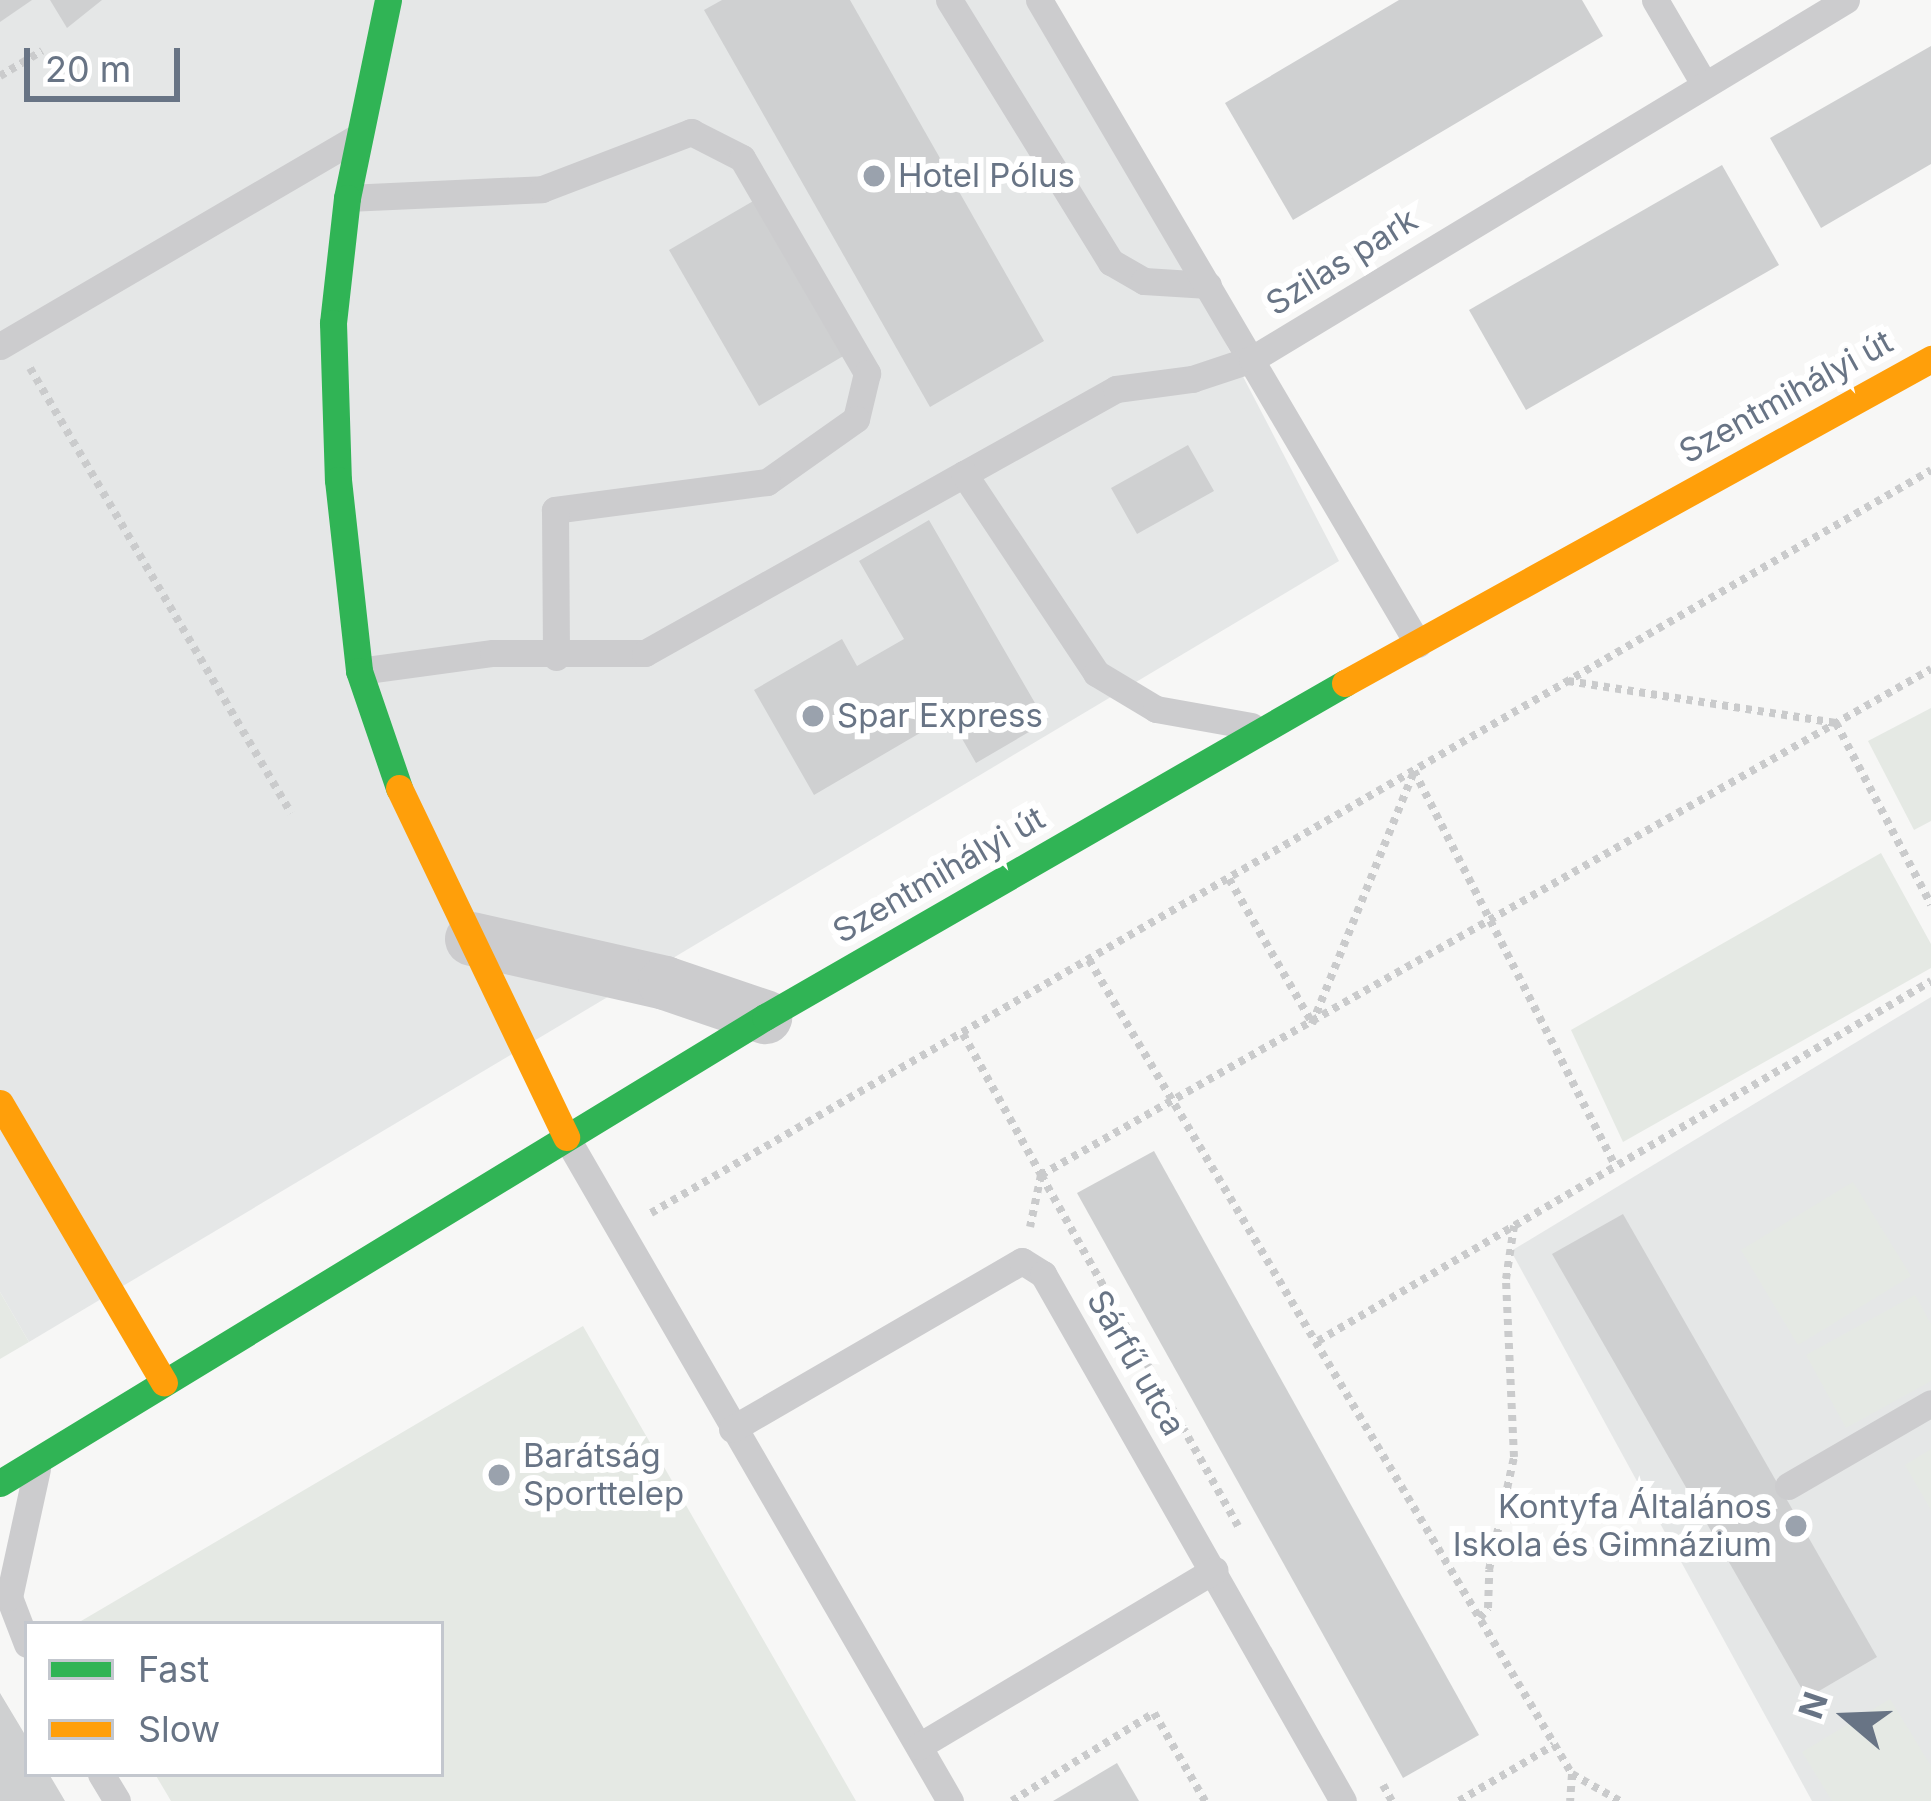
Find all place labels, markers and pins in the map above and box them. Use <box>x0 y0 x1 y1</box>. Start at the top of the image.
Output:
place label: Hotel Pólus <box>898 156 1075 196</box>
marker: Hotel Pólus <box>861 163 887 189</box>
place label: Spar Express <box>837 696 1043 736</box>
marker: Spar Express <box>800 703 826 729</box>
place label: Barátság Sporttelep <box>523 1436 684 1514</box>
marker: Barátság Sporttelep <box>486 1462 512 1488</box>
place label: Kontyfa Általános Iskola és Gimnázium <box>1453 1487 1772 1565</box>
marker: Kontyfa Általános Iskola és Gimnázium <box>1783 1513 1809 1539</box>

